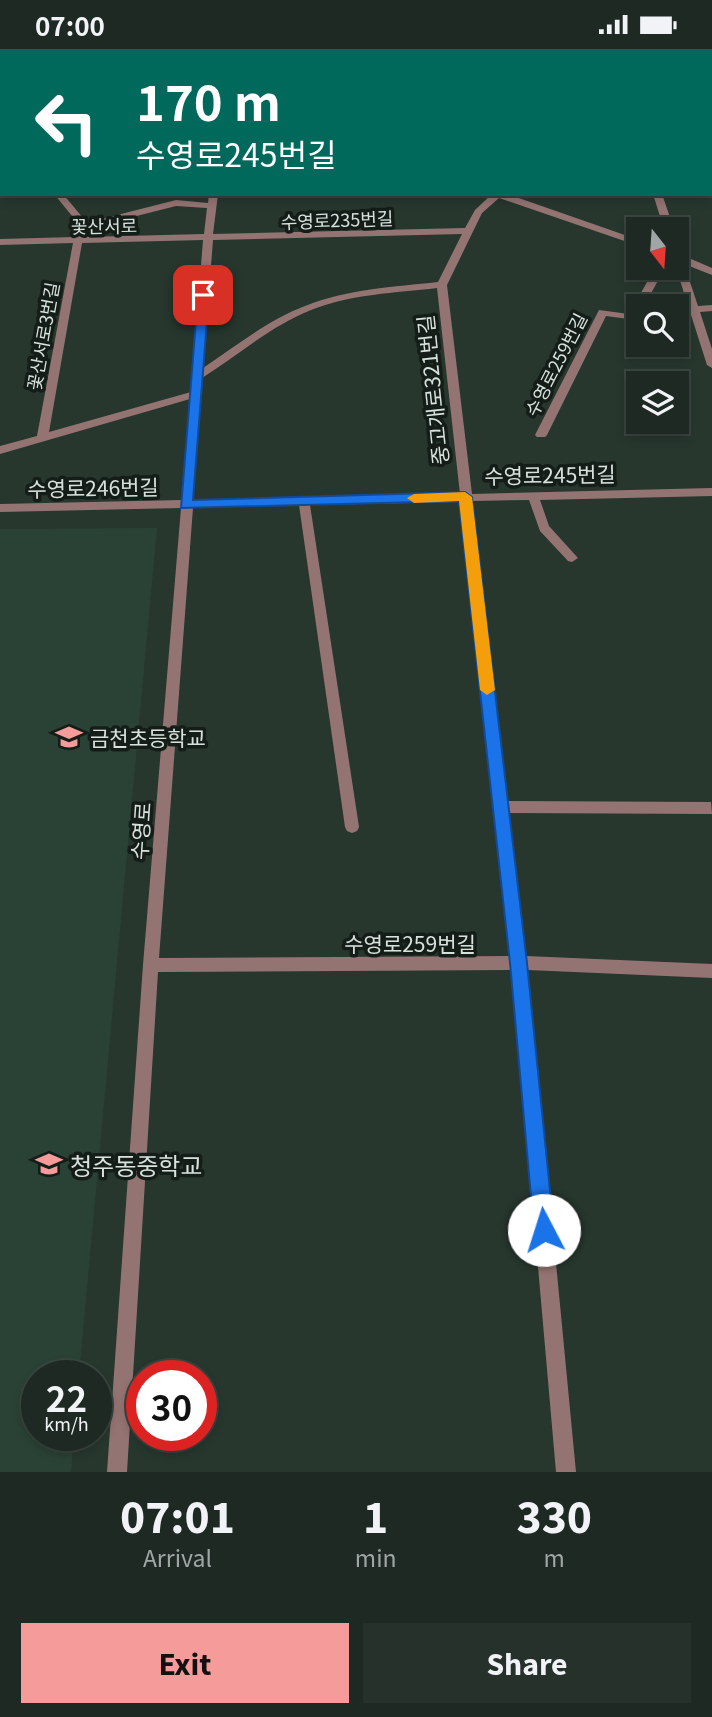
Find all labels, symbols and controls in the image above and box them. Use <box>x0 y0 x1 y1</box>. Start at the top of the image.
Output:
text: 07:00 <box>35 6 105 43</box>
text: 170 m <box>136 64 281 135</box>
icon: left <box>21 77 112 168</box>
text: 수영로245번길 <box>136 130 336 176</box>
street label: 수영로235번길 <box>280 204 394 234</box>
street label: 꽃산서로 <box>71 211 137 239</box>
north arrow <box>626 217 690 280</box>
map controls <box>626 217 689 434</box>
pin <box>173 265 233 325</box>
icon: arrive <box>184 276 222 314</box>
street label: 꽃산서로3번길 <box>20 280 64 392</box>
button: search <box>626 294 689 357</box>
street label: 수영로259번길 <box>518 308 592 420</box>
street label: 중고개로321번길 <box>409 313 455 467</box>
button: layers <box>626 371 689 434</box>
street label: 수영로245번길 <box>484 458 616 490</box>
street label: 수영로246번길 <box>27 471 159 503</box>
school or university icon: 금천초등학교 <box>54 722 84 752</box>
place label: 금천초등학교 <box>90 722 206 752</box>
street label: 수영로 <box>123 801 157 861</box>
street label: 수영로259번길 <box>344 928 476 958</box>
place label: 청주동중학교 <box>70 1147 202 1182</box>
school or university icon: 청주동중학교 <box>34 1149 64 1179</box>
position arrow <box>507 1193 581 1267</box>
speed limit sign: 30 <box>126 1360 217 1451</box>
text: 22 <box>46 1371 87 1422</box>
text: km/h <box>44 1410 89 1436</box>
text: 07:01 <box>120 1484 235 1545</box>
text: 1 <box>363 1484 388 1545</box>
text: 330 <box>517 1484 592 1545</box>
text: Arrival <box>143 1540 212 1574</box>
text: min <box>355 1540 397 1574</box>
text: m <box>544 1540 565 1574</box>
button: Exit <box>21 1623 349 1703</box>
button: Share <box>363 1623 691 1703</box>

